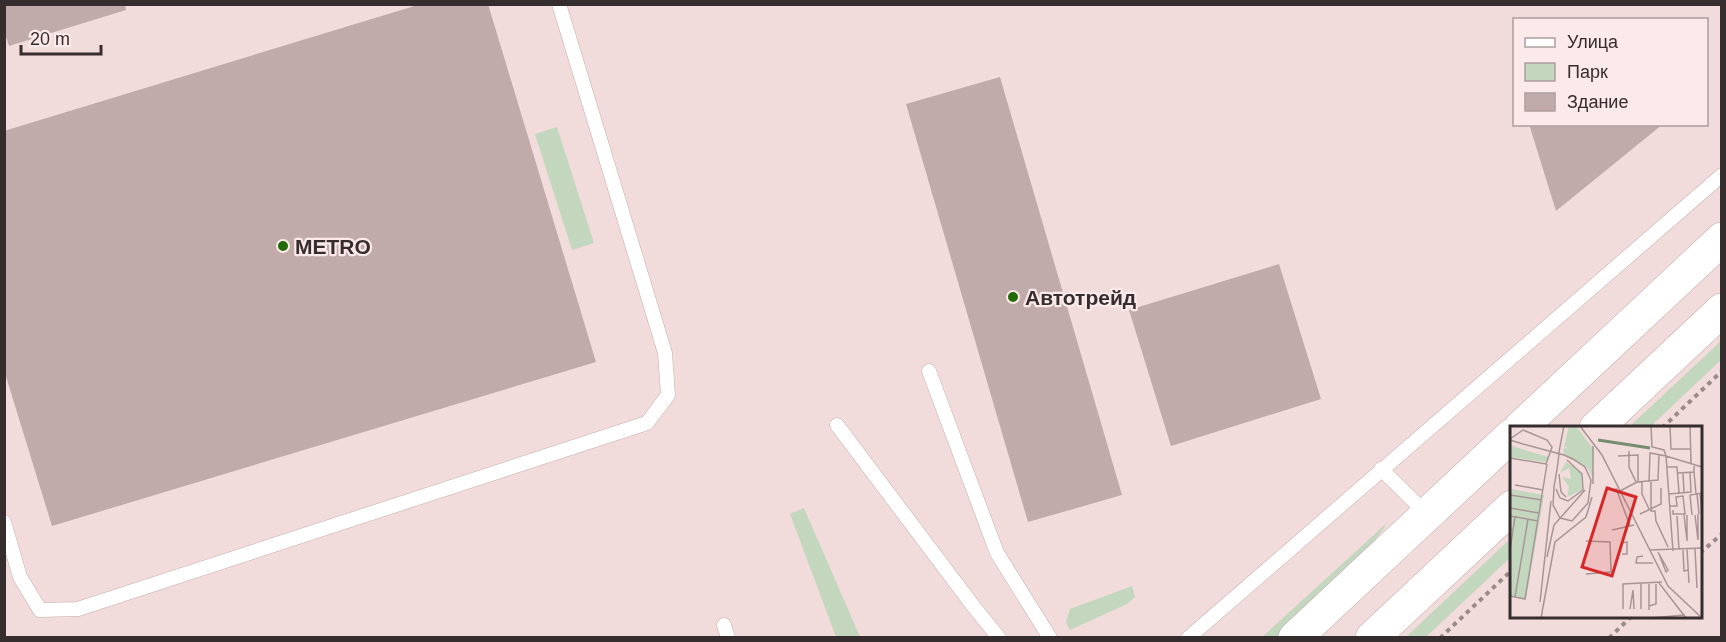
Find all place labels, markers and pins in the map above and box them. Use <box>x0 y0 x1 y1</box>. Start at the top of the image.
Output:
place label: METRO <box>295 235 371 258</box>
marker: METRO <box>276 239 290 253</box>
place label: Автотрейд <box>1025 286 1136 309</box>
marker: Автотрейд <box>1006 290 1020 304</box>

